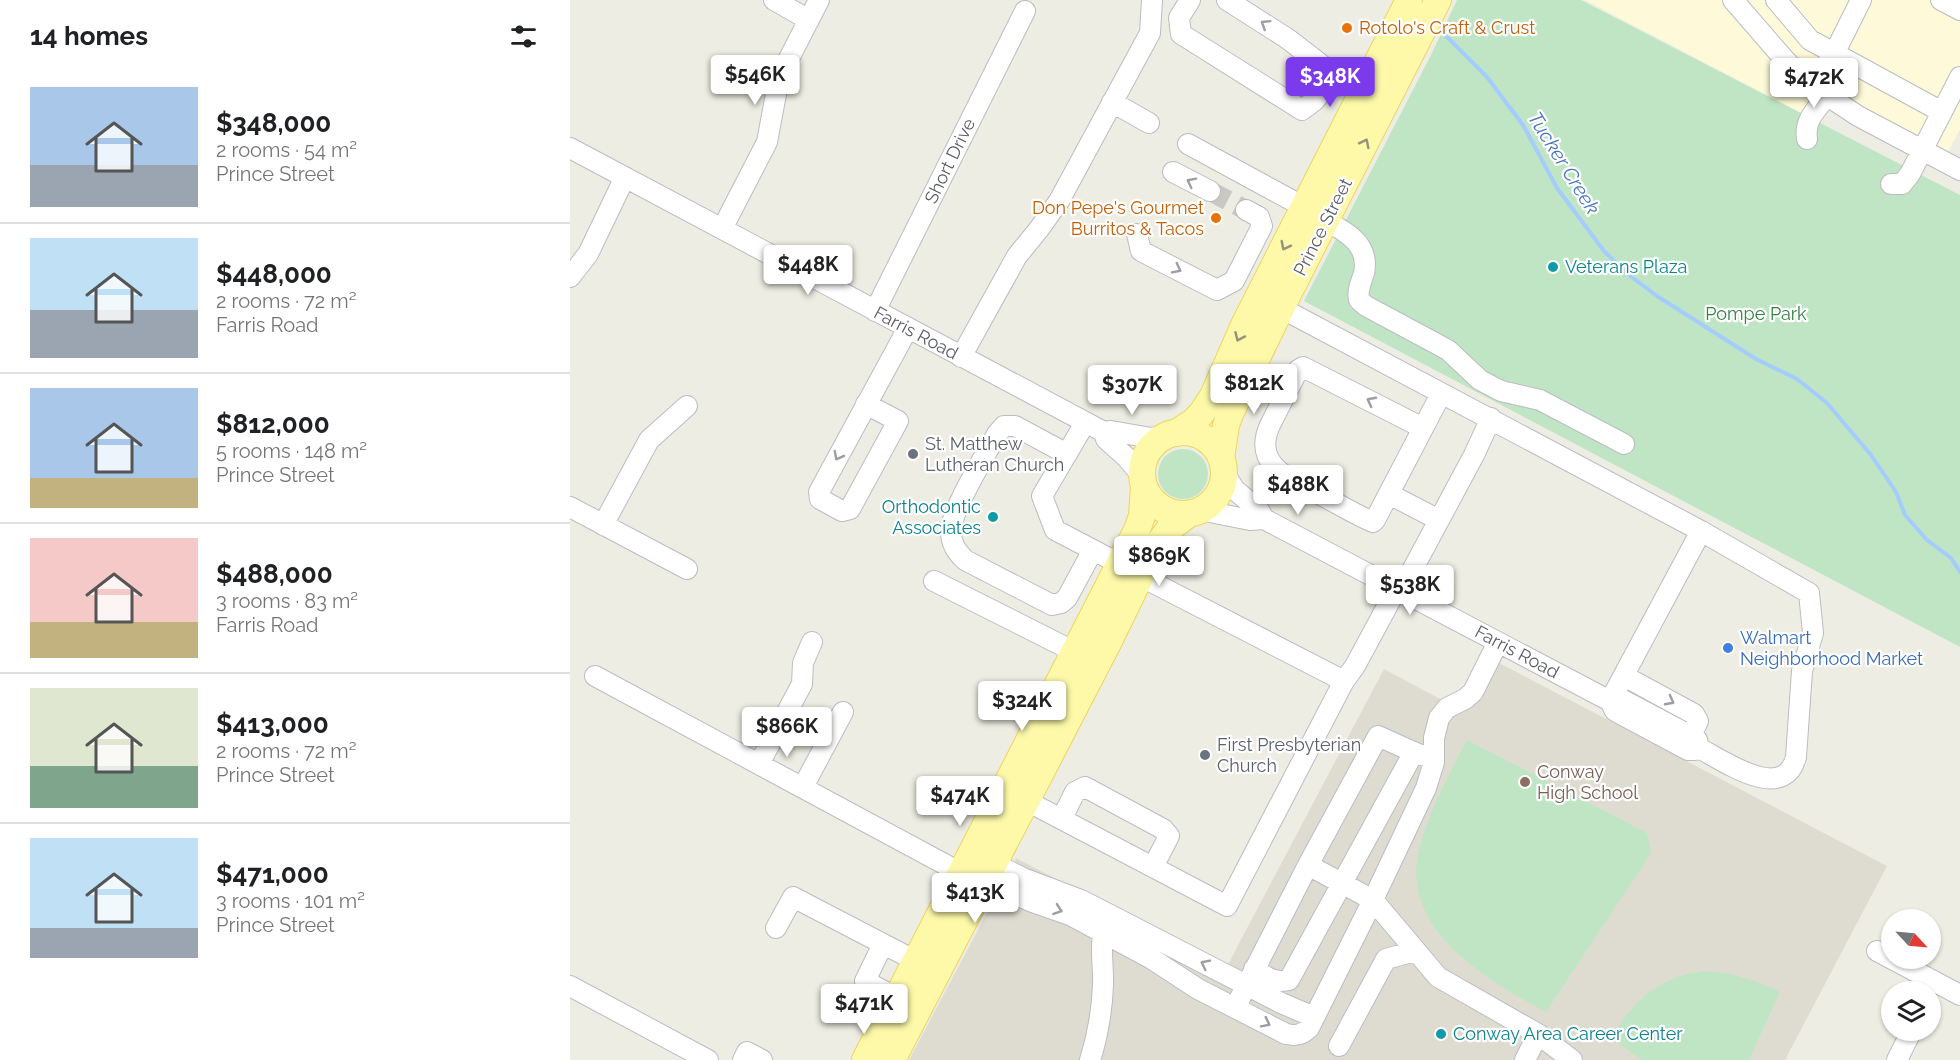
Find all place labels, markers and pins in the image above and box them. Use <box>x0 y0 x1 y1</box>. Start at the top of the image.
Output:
place label: Rotolo's Craft & Crust <box>1359 17 1535 38</box>
marker: Rotolo's Craft & Crust <box>1340 21 1354 35</box>
pin: $546K <box>713 55 797 106</box>
pin: $348K <box>1288 57 1372 108</box>
pin: $472K <box>1772 58 1856 109</box>
place label: Don Pepe's Gourmet Burritos & Tacos <box>1032 197 1204 239</box>
marker: Don Pepe's Gourmet Burritos & Tacos <box>1209 211 1223 225</box>
pin: $448K <box>766 245 850 296</box>
place label: Veterans Plaza <box>1565 256 1687 277</box>
marker: Veterans Plaza <box>1546 260 1560 274</box>
pin: $812K <box>1212 364 1296 415</box>
pin: $307K <box>1090 365 1174 416</box>
place label: St. Matthew Lutheran Church <box>925 433 1064 475</box>
marker: St. Matthew Lutheran Church <box>906 447 920 461</box>
pin: $488K <box>1256 465 1340 516</box>
place label: Orthodontic Associates <box>882 496 981 538</box>
marker: Orthodontic Associates <box>986 510 1000 524</box>
pin: $869K <box>1117 536 1201 587</box>
pin: $538K <box>1368 565 1452 616</box>
place label: Walmart Neighborhood Market <box>1740 627 1923 669</box>
marker: Walmart Neighborhood Market <box>1721 641 1735 655</box>
pin: $324K <box>980 681 1064 732</box>
pin: $866K <box>745 707 829 758</box>
place label: First Presbyterian Church <box>1217 734 1361 776</box>
marker: First Presbyterian Church <box>1198 748 1212 762</box>
place label: Conway High School <box>1537 761 1638 803</box>
marker: Conway High School <box>1518 775 1532 789</box>
pin: $474K <box>918 776 1002 827</box>
pin: $413K <box>933 873 1017 924</box>
pin: $471K <box>822 984 906 1035</box>
place label: Conway Area Career Center <box>1453 1023 1683 1044</box>
marker: Conway Area Career Center <box>1434 1027 1448 1041</box>

